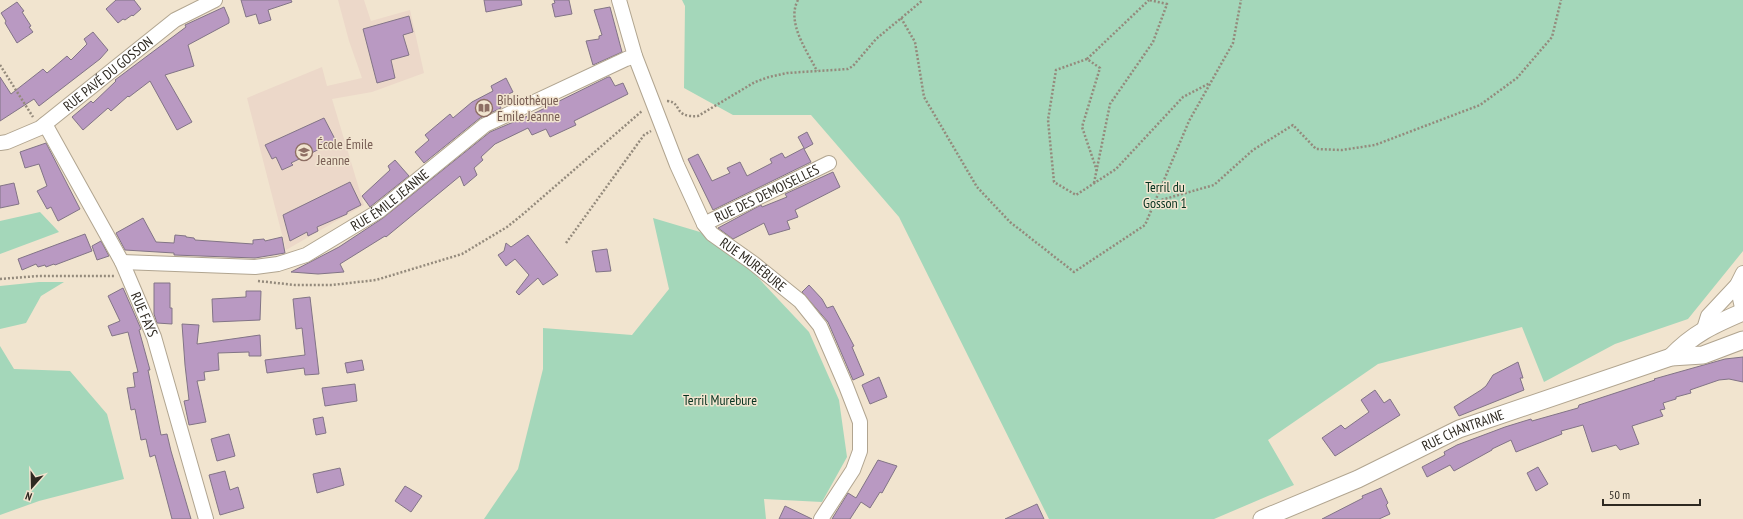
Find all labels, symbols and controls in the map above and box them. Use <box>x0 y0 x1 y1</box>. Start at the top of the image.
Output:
street label: RUE PAVÉ DU GOSSON <box>60 32 156 115</box>
place label: Bibliothèque Emile Jeanne <box>497 91 560 125</box>
library icon: Bibliothèque Emile Jeanne <box>474 98 494 118</box>
place label: École Émile Jeanne <box>316 135 373 169</box>
school or university icon: École Émile Jeanne <box>294 142 314 162</box>
street label: RUE DES DEMOISELLES <box>712 160 822 226</box>
street label: RUE ÉMILE JEANNE <box>347 165 433 235</box>
park label: Terril du Gosson 1 <box>1143 178 1187 212</box>
street label: RUE MURÉBURE <box>717 234 790 295</box>
street label: RUE FAYS <box>127 289 162 340</box>
park label: Terril Murebure <box>683 391 757 409</box>
street label: RUE CHANTRAINE <box>1419 405 1506 455</box>
north arrow <box>12 467 52 507</box>
scale bar <box>1603 481 1700 507</box>
text: 50 m <box>1609 487 1630 502</box>
text: N <box>23 489 34 504</box>

